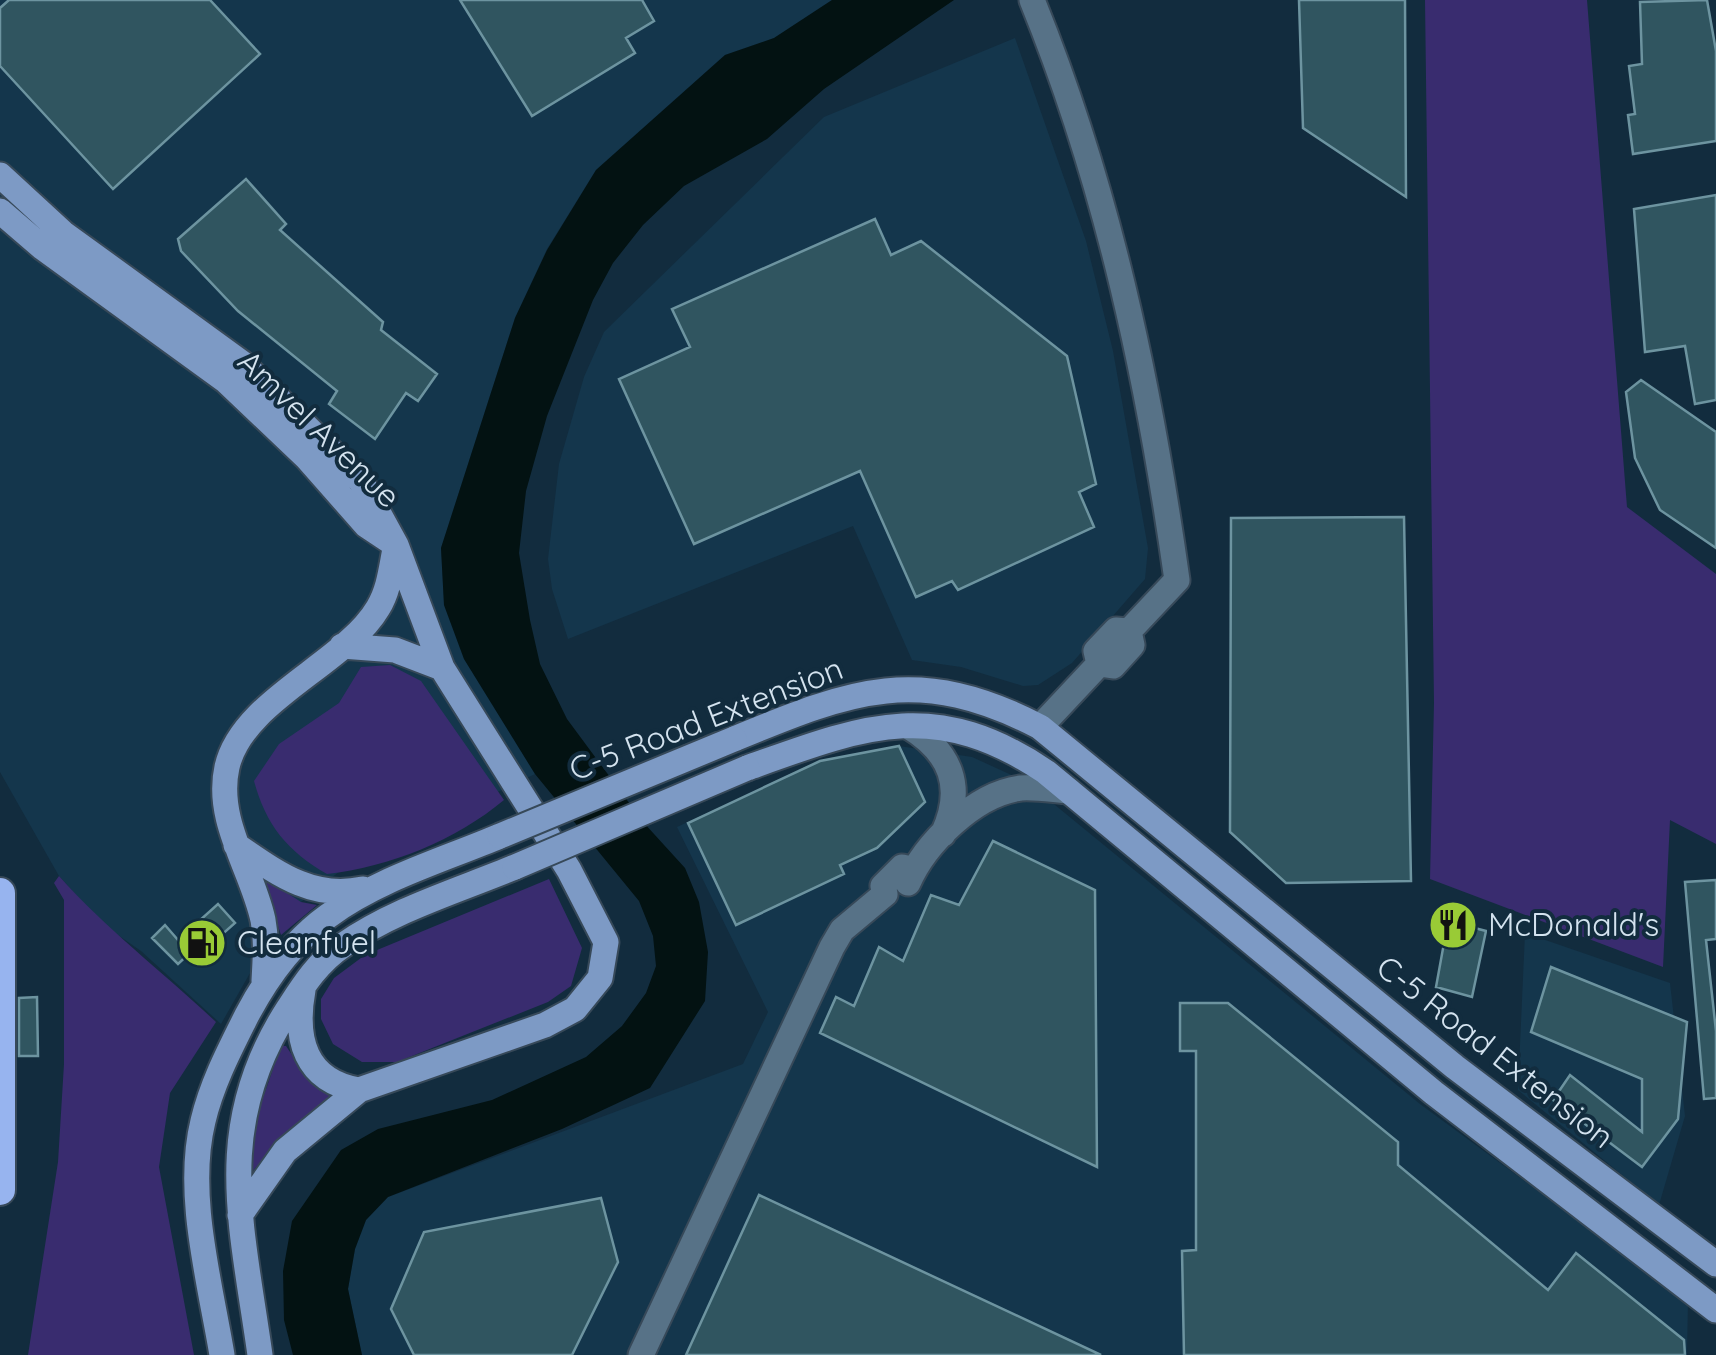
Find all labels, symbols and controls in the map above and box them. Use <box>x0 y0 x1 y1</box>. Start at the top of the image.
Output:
street label: Amvel Avenue <box>230 341 409 516</box>
street label: C-5 Road Extension <box>563 647 848 789</box>
restaurant icon: McDonald's <box>1427 899 1479 951</box>
place label: McDonald's <box>1488 904 1659 944</box>
fuel station icon: Cleanfuel <box>176 917 228 969</box>
place label: Cleanfuel <box>237 922 376 962</box>
street label: C-5 Road Extension <box>1369 946 1622 1156</box>

